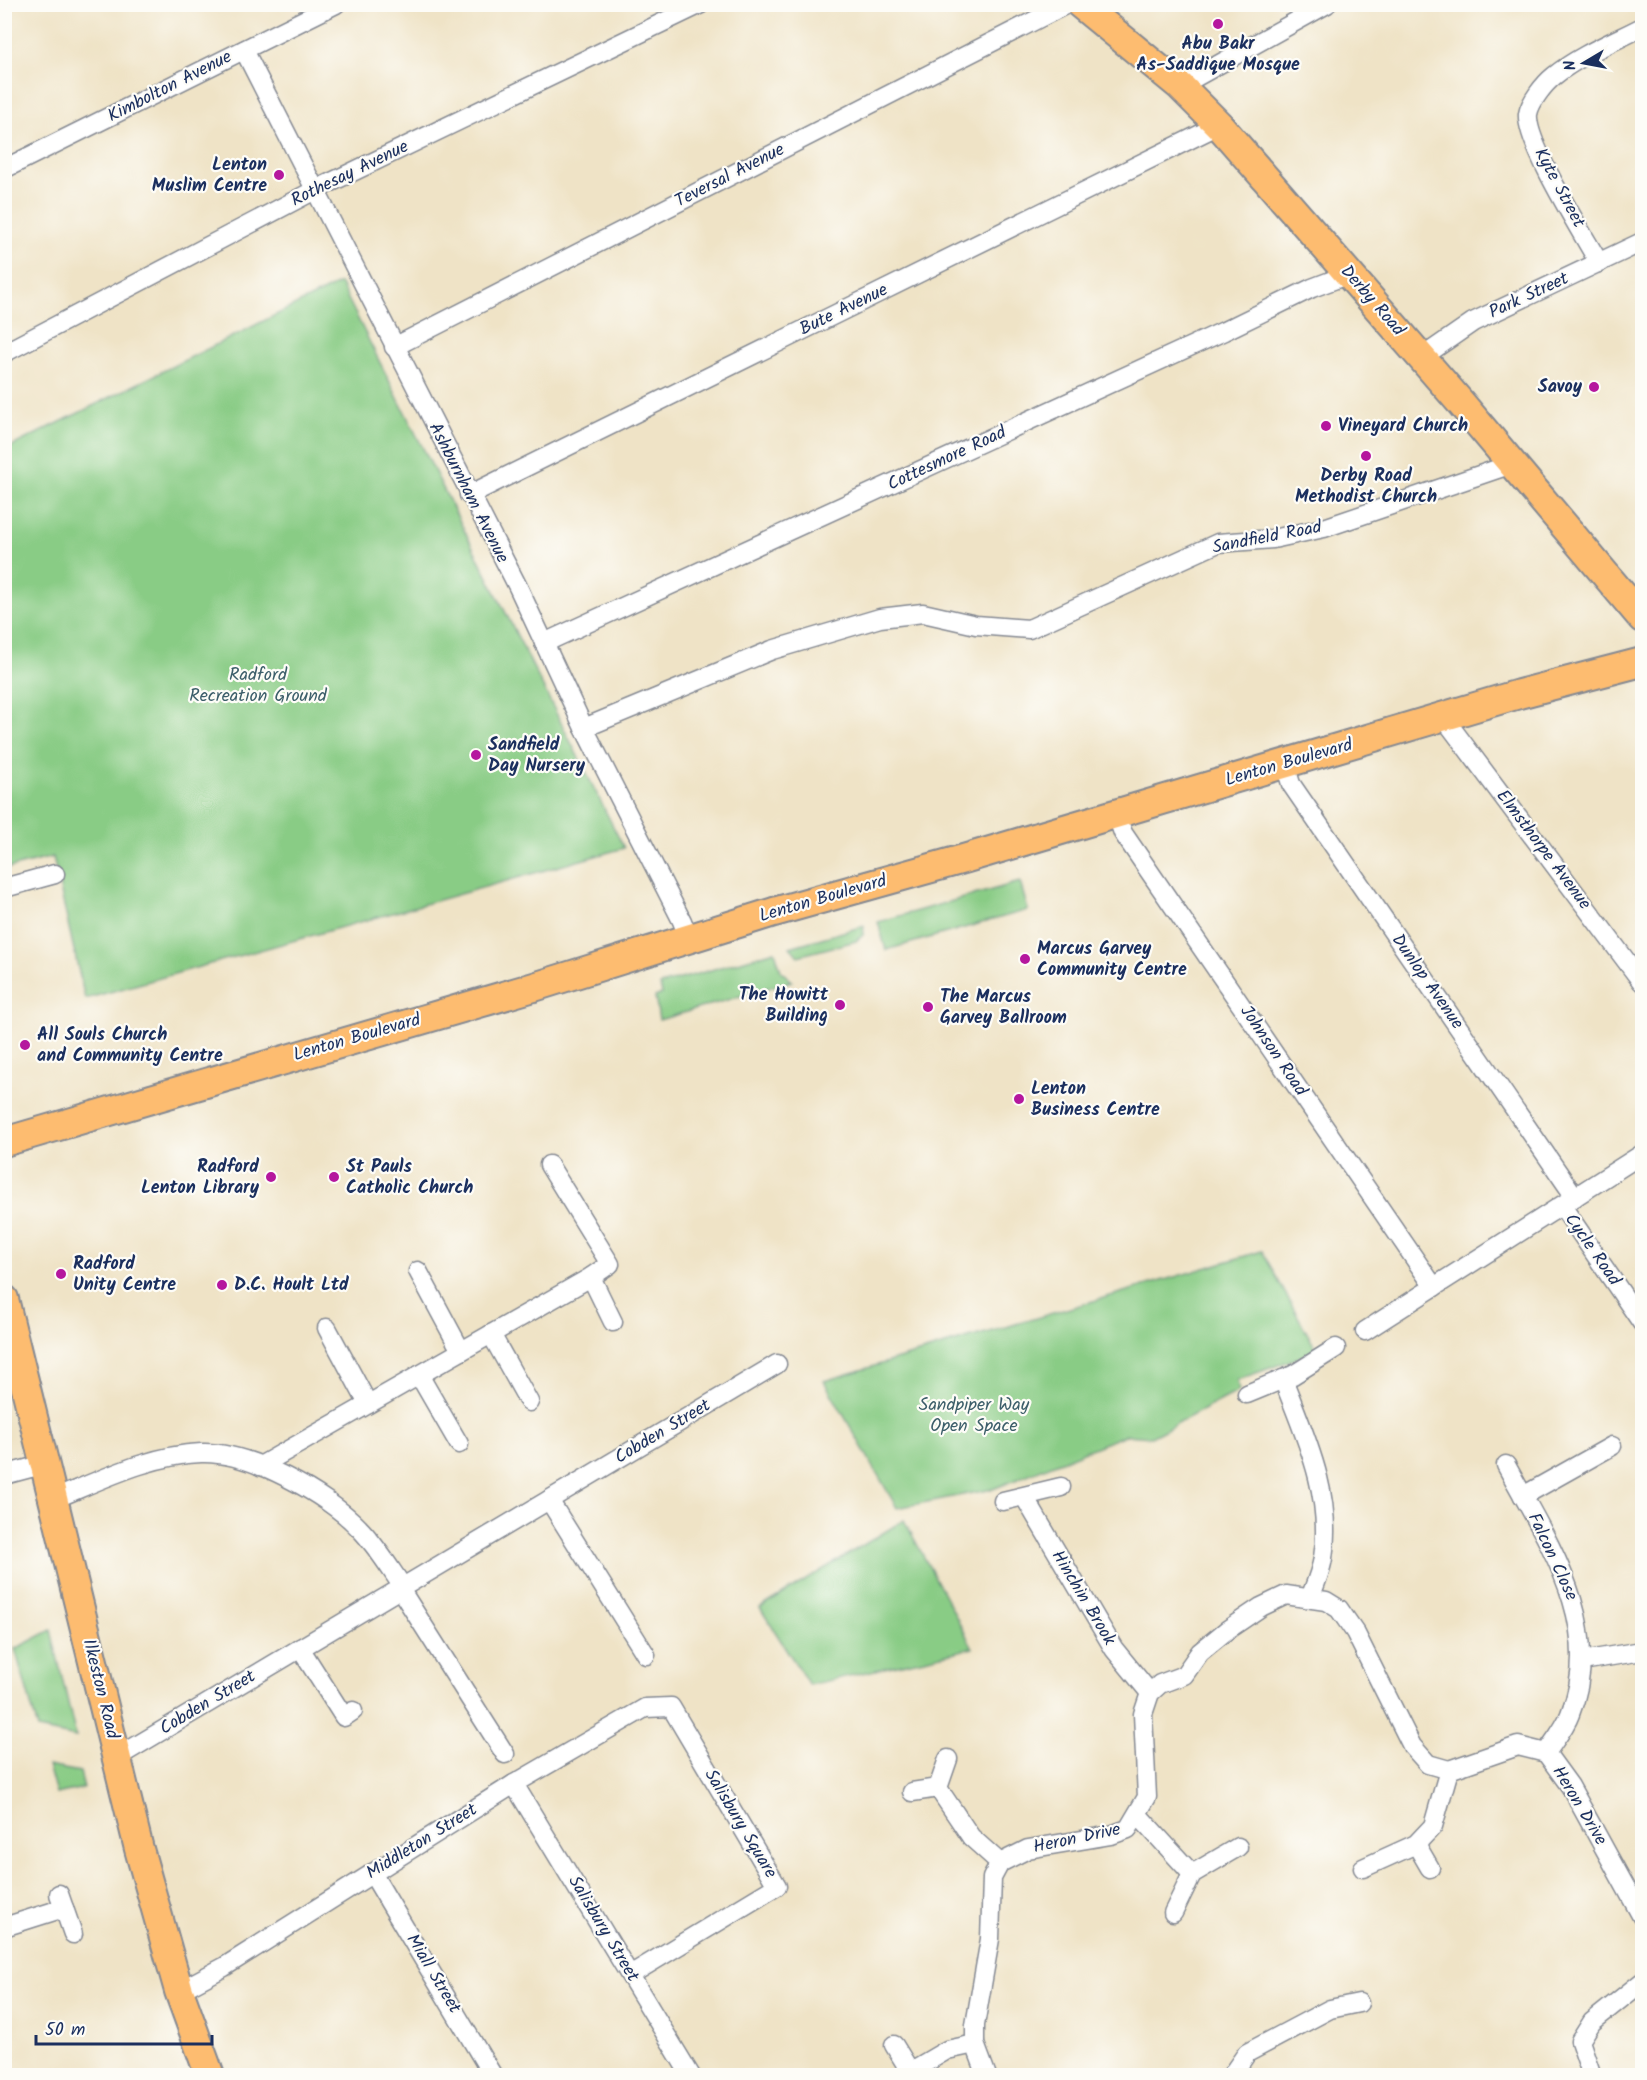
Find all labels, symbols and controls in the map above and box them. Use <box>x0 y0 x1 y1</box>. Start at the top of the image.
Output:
marker: Abu Bakr As-Saddique Mosque <box>1211 17 1225 31</box>
place label: Abu Bakr As-Saddique Mosque <box>1136 30 1300 80</box>
north arrow <box>1554 33 1614 93</box>
street label: Kimbolton Avenue <box>103 43 237 131</box>
text: N <box>1558 58 1584 72</box>
street label: Rothesay Avenue <box>286 133 414 215</box>
street label: Teversal Avenue <box>670 136 790 216</box>
street label: Kyte Street <box>1526 143 1593 234</box>
place label: Lenton Muslim Centre <box>152 151 267 201</box>
marker: Lenton Muslim Centre <box>272 168 286 182</box>
street label: Derby Road <box>1333 259 1412 344</box>
street label: Park Street <box>1484 264 1575 327</box>
street label: Bute Avenue <box>795 276 893 344</box>
place label: Savoy <box>1538 373 1583 402</box>
marker: Savoy <box>1587 380 1601 394</box>
place label: Vineyard Church <box>1338 412 1468 441</box>
street label: Ashburnham Avenue <box>420 418 516 568</box>
street label: Cottesmore Road <box>883 418 1012 499</box>
marker: Vineyard Church <box>1319 419 1333 433</box>
marker: Derby Road Methodist Church <box>1359 449 1373 463</box>
place label: Derby Road Methodist Church <box>1295 462 1437 512</box>
street label: Sandfield Road <box>1210 513 1325 563</box>
park label: Radford Recreation Ground <box>189 661 328 711</box>
place label: Sandfield Day Nursery <box>488 731 586 781</box>
street label: Lenton Boulevard <box>1222 731 1357 795</box>
marker: Sandfield Day Nursery <box>469 748 483 762</box>
street label: Elmsthorpe Avenue <box>1488 784 1598 916</box>
street label: Lenton Boulevard <box>756 867 891 931</box>
street label: Dunlop Avenue <box>1383 928 1471 1036</box>
place label: Marcus Garvey Community Centre <box>1037 935 1187 985</box>
marker: Marcus Garvey Community Centre <box>1018 952 1032 966</box>
place label: The Howitt Building <box>739 981 829 1031</box>
place label: The Marcus Garvey Ballroom <box>940 983 1067 1033</box>
marker: The Howitt Building <box>833 998 847 1012</box>
marker: The Marcus Garvey Ballroom <box>921 1000 935 1014</box>
street label: Johnson Road <box>1232 1000 1315 1103</box>
street label: Lenton Boulevard <box>290 1006 425 1070</box>
place label: All Souls Church and Community Centre <box>37 1021 223 1071</box>
marker: All Souls Church and Community Centre <box>18 1038 32 1052</box>
place label: Lenton Business Centre <box>1031 1075 1160 1125</box>
marker: Lenton Business Centre <box>1012 1092 1026 1106</box>
place label: Radford Lenton Library <box>141 1153 260 1203</box>
place label: St Pauls Catholic Church <box>346 1153 473 1203</box>
marker: Radford Lenton Library <box>264 1170 278 1184</box>
marker: St Pauls Catholic Church <box>327 1170 341 1184</box>
street label: Cycle Road <box>1556 1208 1628 1293</box>
place label: Radford Unity Centre <box>73 1250 176 1300</box>
marker: Radford Unity Centre <box>54 1267 68 1281</box>
place label: D.C. Hoult Ltd <box>234 1271 349 1300</box>
marker: D.C. Hoult Ltd <box>215 1278 229 1292</box>
street label: Cobden Street <box>609 1391 718 1472</box>
park label: Sandpiper Way Open Space <box>919 1391 1030 1441</box>
street label: Falcon Close <box>1519 1508 1585 1606</box>
street label: Hinchin Brook <box>1043 1545 1123 1652</box>
street label: Ilkeston Road <box>74 1636 127 1743</box>
street label: Cobden Street <box>154 1662 263 1743</box>
street label: Heron Drive <box>1544 1761 1614 1851</box>
street label: Salisbury Square <box>696 1764 784 1884</box>
street label: Middleton Street <box>361 1796 484 1888</box>
street label: Heron Drive <box>1031 1816 1123 1862</box>
street label: Salisbury Street <box>560 1870 647 1989</box>
street label: Miall Street <box>398 1929 469 2020</box>
scale bar <box>36 2008 212 2046</box>
text: 50 m <box>45 2016 85 2045</box>

